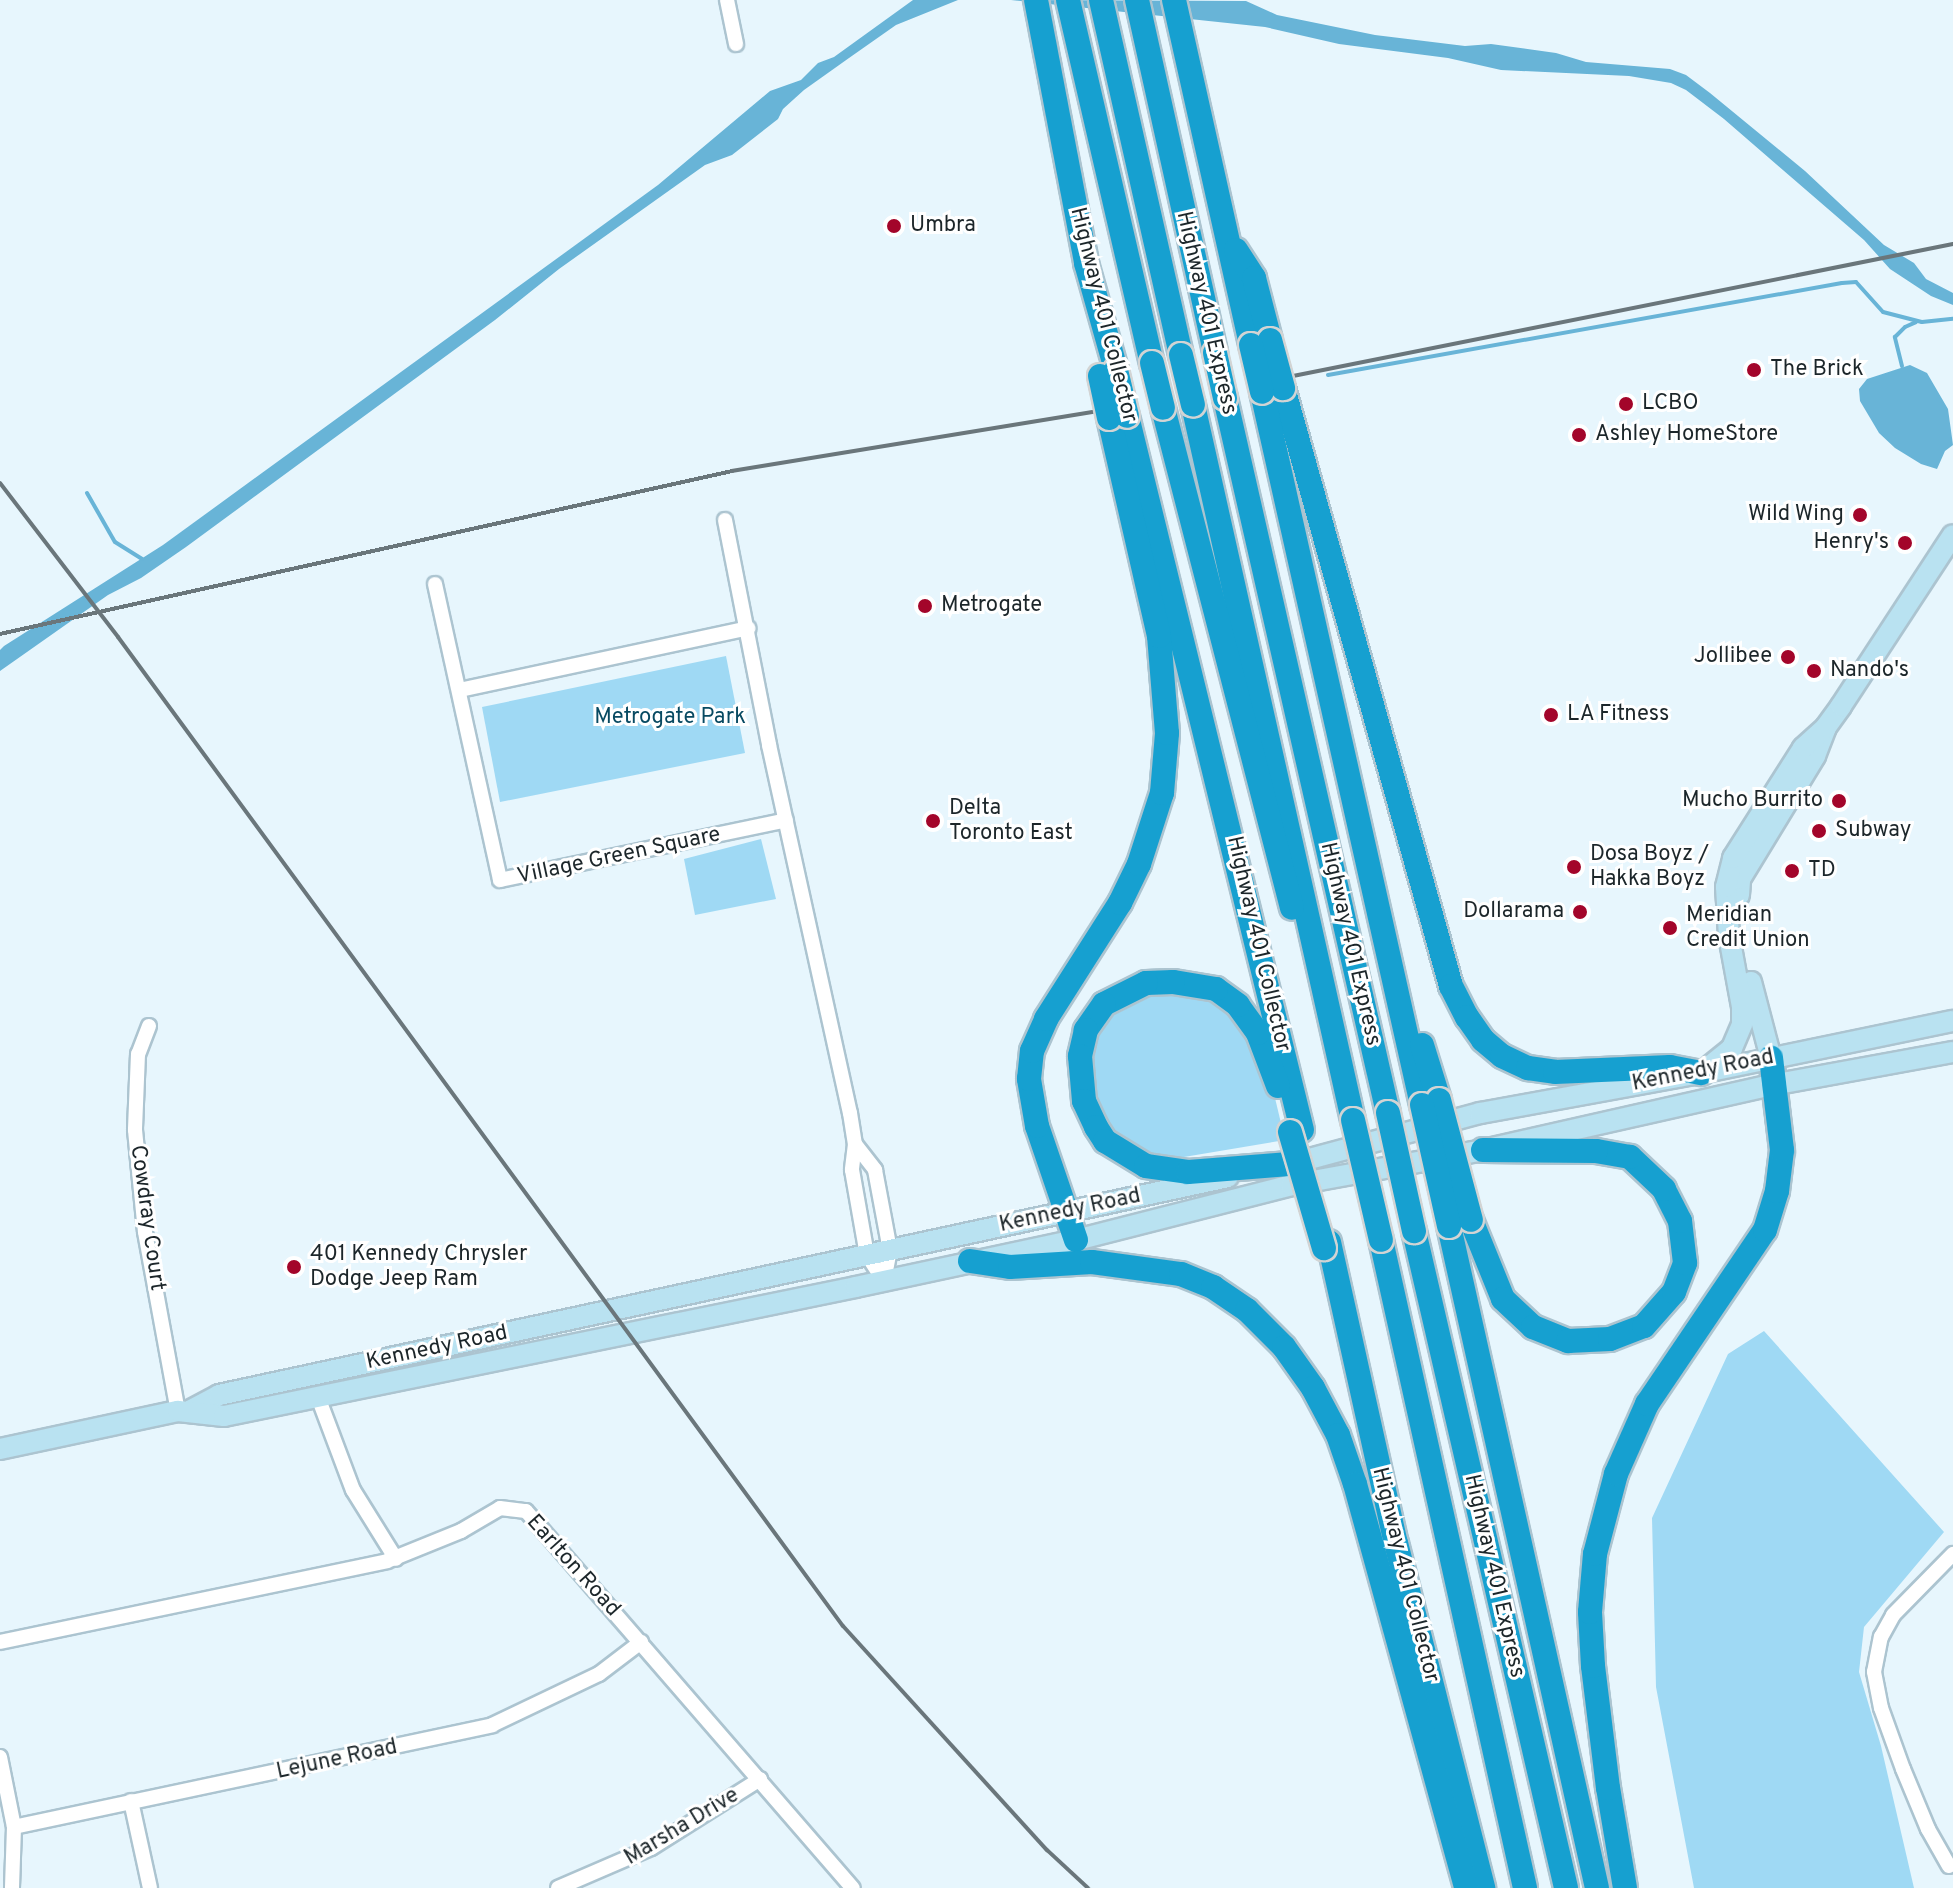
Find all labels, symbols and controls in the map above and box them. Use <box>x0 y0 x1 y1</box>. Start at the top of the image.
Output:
street label: Highway 401 Collector <box>1064 205 1142 425</box>
street label: Highway 401 Express <box>1170 209 1242 417</box>
place label: Umbra <box>910 213 976 239</box>
marker: Umbra <box>885 217 903 235</box>
place label: The Brick <box>1770 357 1864 383</box>
marker: The Brick <box>1745 361 1763 379</box>
place label: LCBO <box>1642 391 1698 417</box>
marker: LCBO <box>1617 395 1635 413</box>
place label: Ashley HomeStore <box>1595 422 1778 448</box>
marker: Ashley HomeStore <box>1570 426 1588 444</box>
place label: Wild Wing <box>1747 502 1844 528</box>
marker: Wild Wing <box>1851 506 1869 524</box>
place label: Henry's <box>1813 530 1889 556</box>
marker: Henry's <box>1896 534 1914 552</box>
place label: Metrogate <box>941 593 1042 619</box>
marker: Metrogate <box>916 597 934 615</box>
place label: Jollibee <box>1694 644 1772 670</box>
marker: Jollibee <box>1779 648 1797 666</box>
place label: Nando's <box>1830 658 1909 684</box>
marker: Nando's <box>1805 662 1823 680</box>
place label: LA Fitness <box>1567 702 1670 728</box>
park label: Metrogate Park <box>594 705 746 731</box>
marker: LA Fitness <box>1542 706 1560 724</box>
place label: Mucho Burrito <box>1682 788 1823 814</box>
marker: Mucho Burrito <box>1830 792 1848 810</box>
place label: Delta Toronto East <box>949 795 1073 846</box>
marker: Delta Toronto East <box>924 812 942 830</box>
place label: Subway <box>1835 818 1911 844</box>
street label: Village Green Square <box>515 822 723 890</box>
marker: Subway <box>1810 822 1828 840</box>
street label: Highway 401 Collector <box>1220 834 1296 1054</box>
street label: Highway 401 Express <box>1314 840 1386 1048</box>
place label: Dosa Boyz / Hakka Boyz <box>1590 841 1709 892</box>
marker: Dosa Boyz / Hakka Boyz <box>1565 858 1583 876</box>
place label: TD <box>1808 858 1836 884</box>
marker: TD <box>1783 862 1801 880</box>
place label: Dollarama <box>1463 899 1564 925</box>
place label: Meridian Credit Union <box>1686 902 1810 954</box>
marker: Dollarama <box>1571 903 1589 921</box>
marker: Meridian Credit Union <box>1661 919 1679 937</box>
street label: Kennedy Road <box>1630 1044 1776 1098</box>
street label: Cowdray Court <box>124 1143 170 1293</box>
street label: Kennedy Road <box>997 1183 1143 1239</box>
place label: 401 Kennedy Chrysler Dodge Jeep Ram <box>310 1241 528 1292</box>
marker: 401 Kennedy Chrysler Dodge Jeep Ram <box>285 1258 303 1276</box>
street label: Kennedy Road <box>364 1320 510 1376</box>
street label: Highway 401 Collector <box>1366 1465 1444 1685</box>
street label: Highway 401 Express <box>1458 1472 1530 1680</box>
street label: Earlton Road <box>520 1510 626 1622</box>
street label: Lejune Road <box>274 1734 400 1786</box>
street label: Marsha Drive <box>620 1782 744 1872</box>

